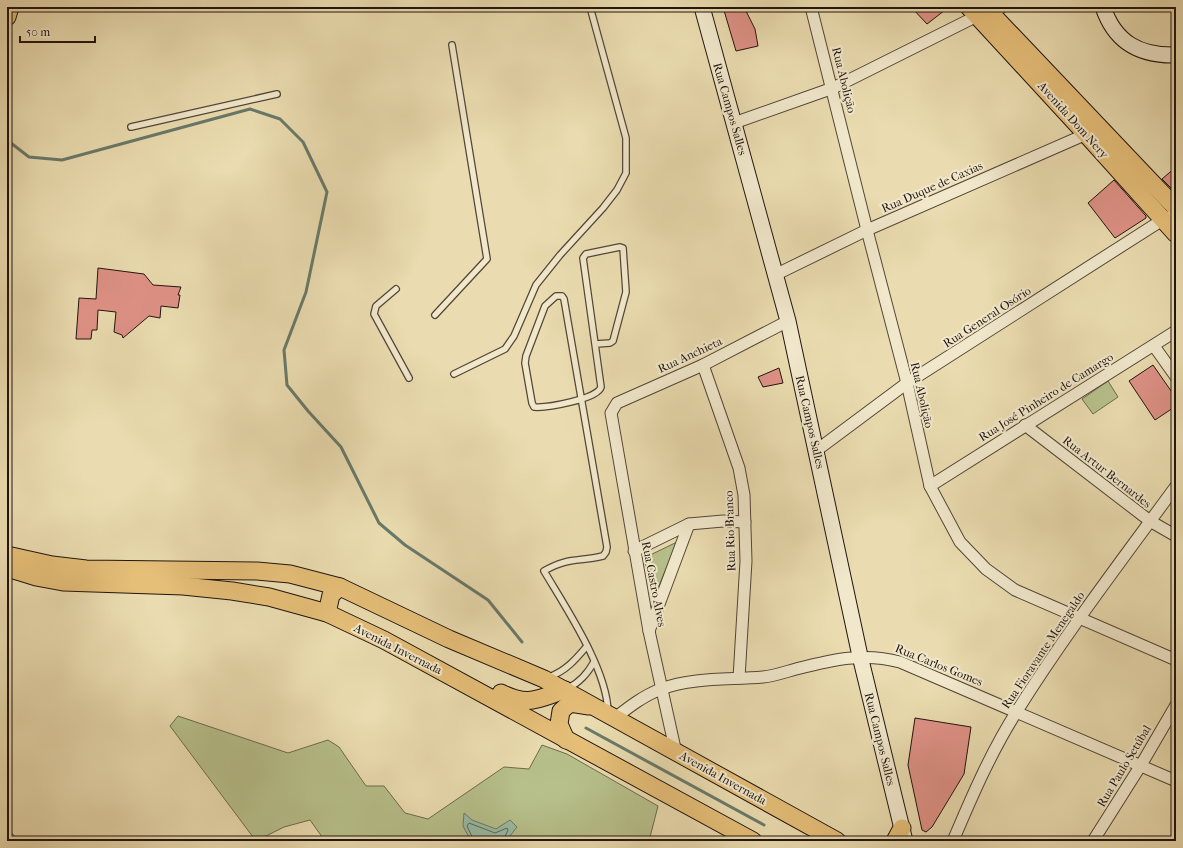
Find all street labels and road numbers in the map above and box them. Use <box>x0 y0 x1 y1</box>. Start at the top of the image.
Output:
street label: Rua Abolição <box>828 46 859 115</box>
street label: Rua Campos Salles <box>710 61 750 157</box>
street label: Avenida Dom Nery <box>1034 78 1112 162</box>
street label: Rua Duque de Caxias <box>879 158 985 216</box>
street label: Rua General Osório <box>940 283 1034 351</box>
street label: Rua Anchieta <box>656 334 725 376</box>
street label: Rua José Pinheiro de Camargo <box>976 350 1116 444</box>
street label: Rua Abolição <box>907 361 936 430</box>
street label: Rua Campos Salles <box>792 374 828 471</box>
street label: Rua Artur Bernardes <box>1060 433 1154 511</box>
street label: Rua Rio Branco <box>722 490 738 572</box>
street label: Rua Castro Alves <box>639 540 669 628</box>
street label: Rua Fioravante Menegaldo <box>999 589 1087 711</box>
street label: Avenida Invernada <box>351 620 445 677</box>
street label: Rua Carlos Gomes <box>893 641 985 689</box>
street label: Rua Campos Salles <box>862 691 898 787</box>
street label: Rua Paulo Setúbal <box>1094 722 1154 809</box>
street label: Avenida Invernada <box>676 748 769 808</box>

